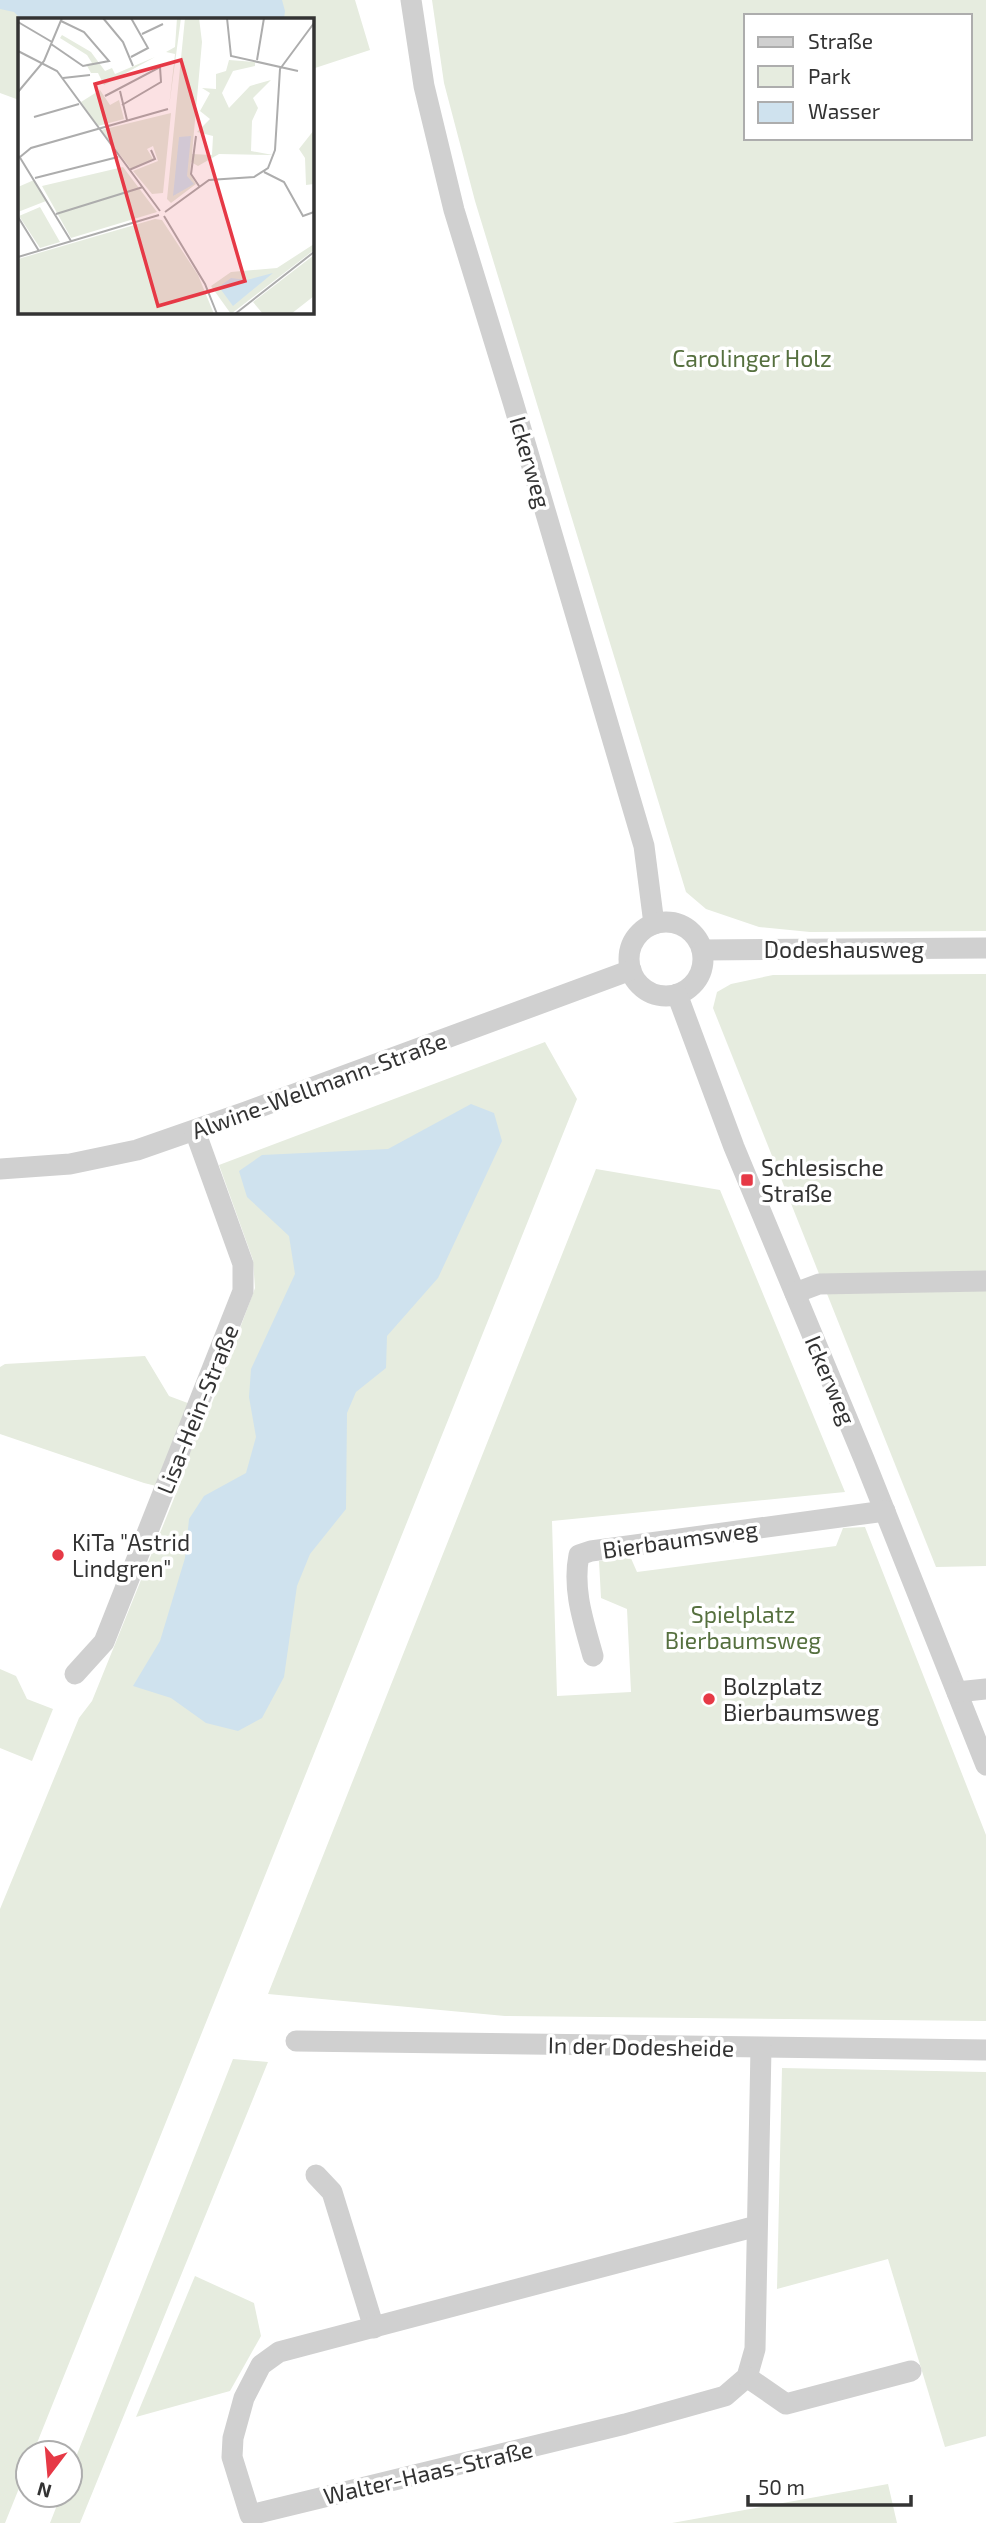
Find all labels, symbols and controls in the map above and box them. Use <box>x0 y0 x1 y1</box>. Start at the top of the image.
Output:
legend <box>744 14 972 140</box>
inset map <box>18 18 313 313</box>
text: Straße <box>808 28 873 53</box>
text: Park <box>808 63 851 88</box>
text: Wasser <box>808 98 881 123</box>
park label: Carolinger Holz <box>672 344 832 372</box>
street label: Ickerweg <box>505 413 557 511</box>
street label: Dodeshausweg <box>764 935 924 963</box>
street label: Alwine-Wellmann-Straße <box>188 1026 450 1144</box>
place label: Schlesische Straße <box>761 1153 884 1207</box>
marker: Schlesische Straße <box>739 1172 755 1188</box>
street label: Lisa-Hein-Straße <box>150 1320 244 1498</box>
street label: Ickerweg <box>800 1331 862 1429</box>
street label: Bierbaumsweg <box>601 1514 759 1564</box>
place label: KiTa "Astrid Lindgren" <box>72 1528 190 1582</box>
marker: KiTa "Astrid Lindgren" <box>50 1547 66 1563</box>
park label: Spielplatz Bierbaumsweg <box>665 1600 821 1654</box>
place label: Bolzplatz Bierbaumsweg <box>723 1672 879 1726</box>
marker: Bolzplatz Bierbaumsweg <box>701 1691 717 1707</box>
street label: In der Dodesheide <box>548 2030 734 2062</box>
street label: Walter-Haas-Straße <box>321 2434 535 2510</box>
north arrow <box>14 2439 84 2509</box>
scale bar <box>748 2464 911 2508</box>
text: 50 m <box>758 2474 805 2499</box>
text: N <box>34 2478 54 2504</box>

